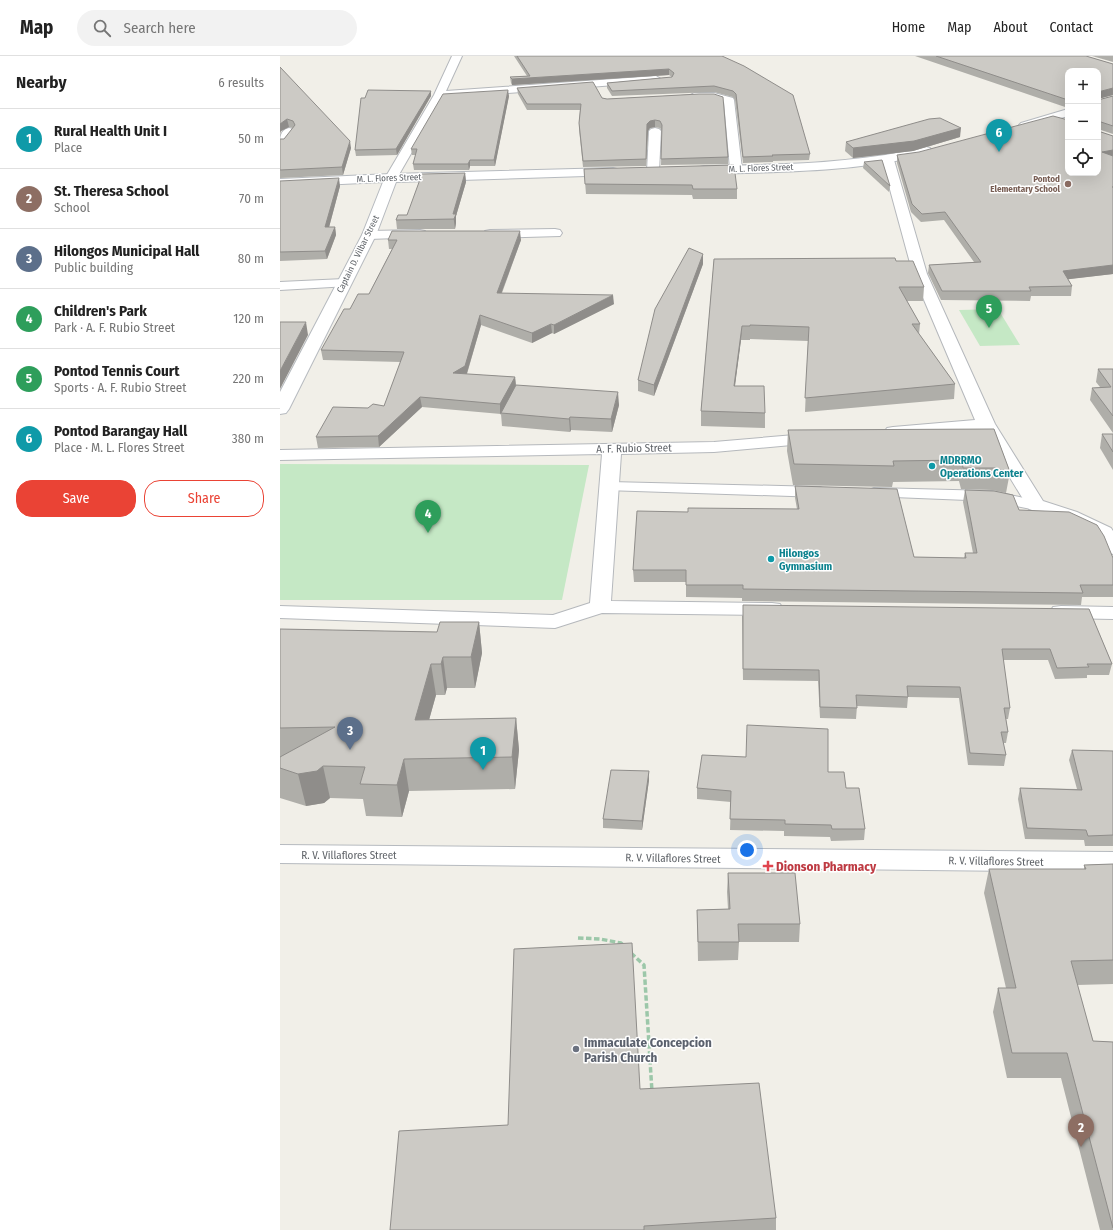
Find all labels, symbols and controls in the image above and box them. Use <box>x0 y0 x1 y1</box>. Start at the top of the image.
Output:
search box <box>77 10 357 46</box>
text: Map <box>20 16 53 39</box>
icon: search <box>91 17 113 39</box>
text: Search here <box>123 19 196 37</box>
text: Home <box>892 19 925 36</box>
text: Map <box>947 19 971 36</box>
text: About <box>993 19 1028 36</box>
text: Contact <box>1050 19 1093 36</box>
map controls <box>1065 68 1101 176</box>
button: + <box>1065 68 1101 104</box>
text: Nearby <box>16 72 67 93</box>
text: 6 results <box>218 75 264 90</box>
button: − <box>1065 104 1101 140</box>
pin: 6 <box>986 119 1012 152</box>
text: Rural Health Unit I <box>54 122 167 140</box>
text: 1 <box>26 131 32 146</box>
text: 50 m <box>238 131 264 146</box>
text: Place <box>54 140 82 155</box>
button: locate <box>1065 140 1101 176</box>
street label: M. L. Flores Street <box>728 162 794 174</box>
street label: M. L. Flores Street <box>356 172 422 184</box>
place label: Pontod Elementary School <box>990 174 1061 194</box>
marker: Pontod Elementary School <box>1063 179 1073 189</box>
text: St. Theresa School <box>54 182 169 200</box>
text: 2 <box>26 191 32 206</box>
text: 70 m <box>239 191 264 206</box>
text: School <box>54 200 90 215</box>
street label: Captain D. Vilbar Street <box>335 214 381 294</box>
text: Hilongos Municipal Hall <box>54 242 199 260</box>
text: 3 <box>26 251 32 266</box>
text: 80 m <box>238 251 264 266</box>
text: Public building <box>54 260 133 275</box>
pin: 5 <box>976 295 1002 328</box>
text: Children's Park <box>54 302 147 320</box>
text: 4 <box>26 311 32 326</box>
text: 120 m <box>233 311 264 326</box>
text: Park · A. F. Rubio Street <box>54 320 175 335</box>
text: Pontod Tennis Court <box>54 362 179 380</box>
text: 5 <box>26 371 32 386</box>
text: 220 m <box>233 371 264 386</box>
text: Sports · A. F. Rubio Street <box>54 380 187 395</box>
text: Pontod Barangay Hall <box>54 422 187 440</box>
text: 6 <box>26 431 32 446</box>
text: 380 m <box>232 431 264 446</box>
text: Place · M. L. Flores Street <box>54 440 185 455</box>
street label: A. F. Rubio Street <box>596 441 672 456</box>
place label: MDRRMO Operations Center <box>940 454 1024 480</box>
marker: MDRRMO Operations Center <box>927 461 937 471</box>
button: Save <box>16 480 136 517</box>
button: Share <box>144 480 264 517</box>
pin: 4 <box>415 500 441 533</box>
place label: Hilongos Gymnasium <box>779 547 832 573</box>
marker: Hilongos Gymnasium <box>766 554 776 564</box>
pin: 3 <box>337 717 363 750</box>
pin: 1 <box>470 737 496 770</box>
your location <box>737 840 757 860</box>
street label: R. V. Villaflores Street <box>301 849 397 862</box>
street label: R. V. Villaflores Street <box>625 851 721 866</box>
street label: R. V. Villaflores Street <box>948 854 1044 869</box>
place label: Dionson Pharmacy <box>776 859 877 874</box>
marker: Dionson Pharmacy <box>763 861 773 871</box>
place label: Immaculate Concepcion Parish Church <box>584 1035 712 1065</box>
marker: Immaculate Concepcion Parish Church <box>571 1044 581 1054</box>
pin: 2 <box>1068 1114 1094 1147</box>

